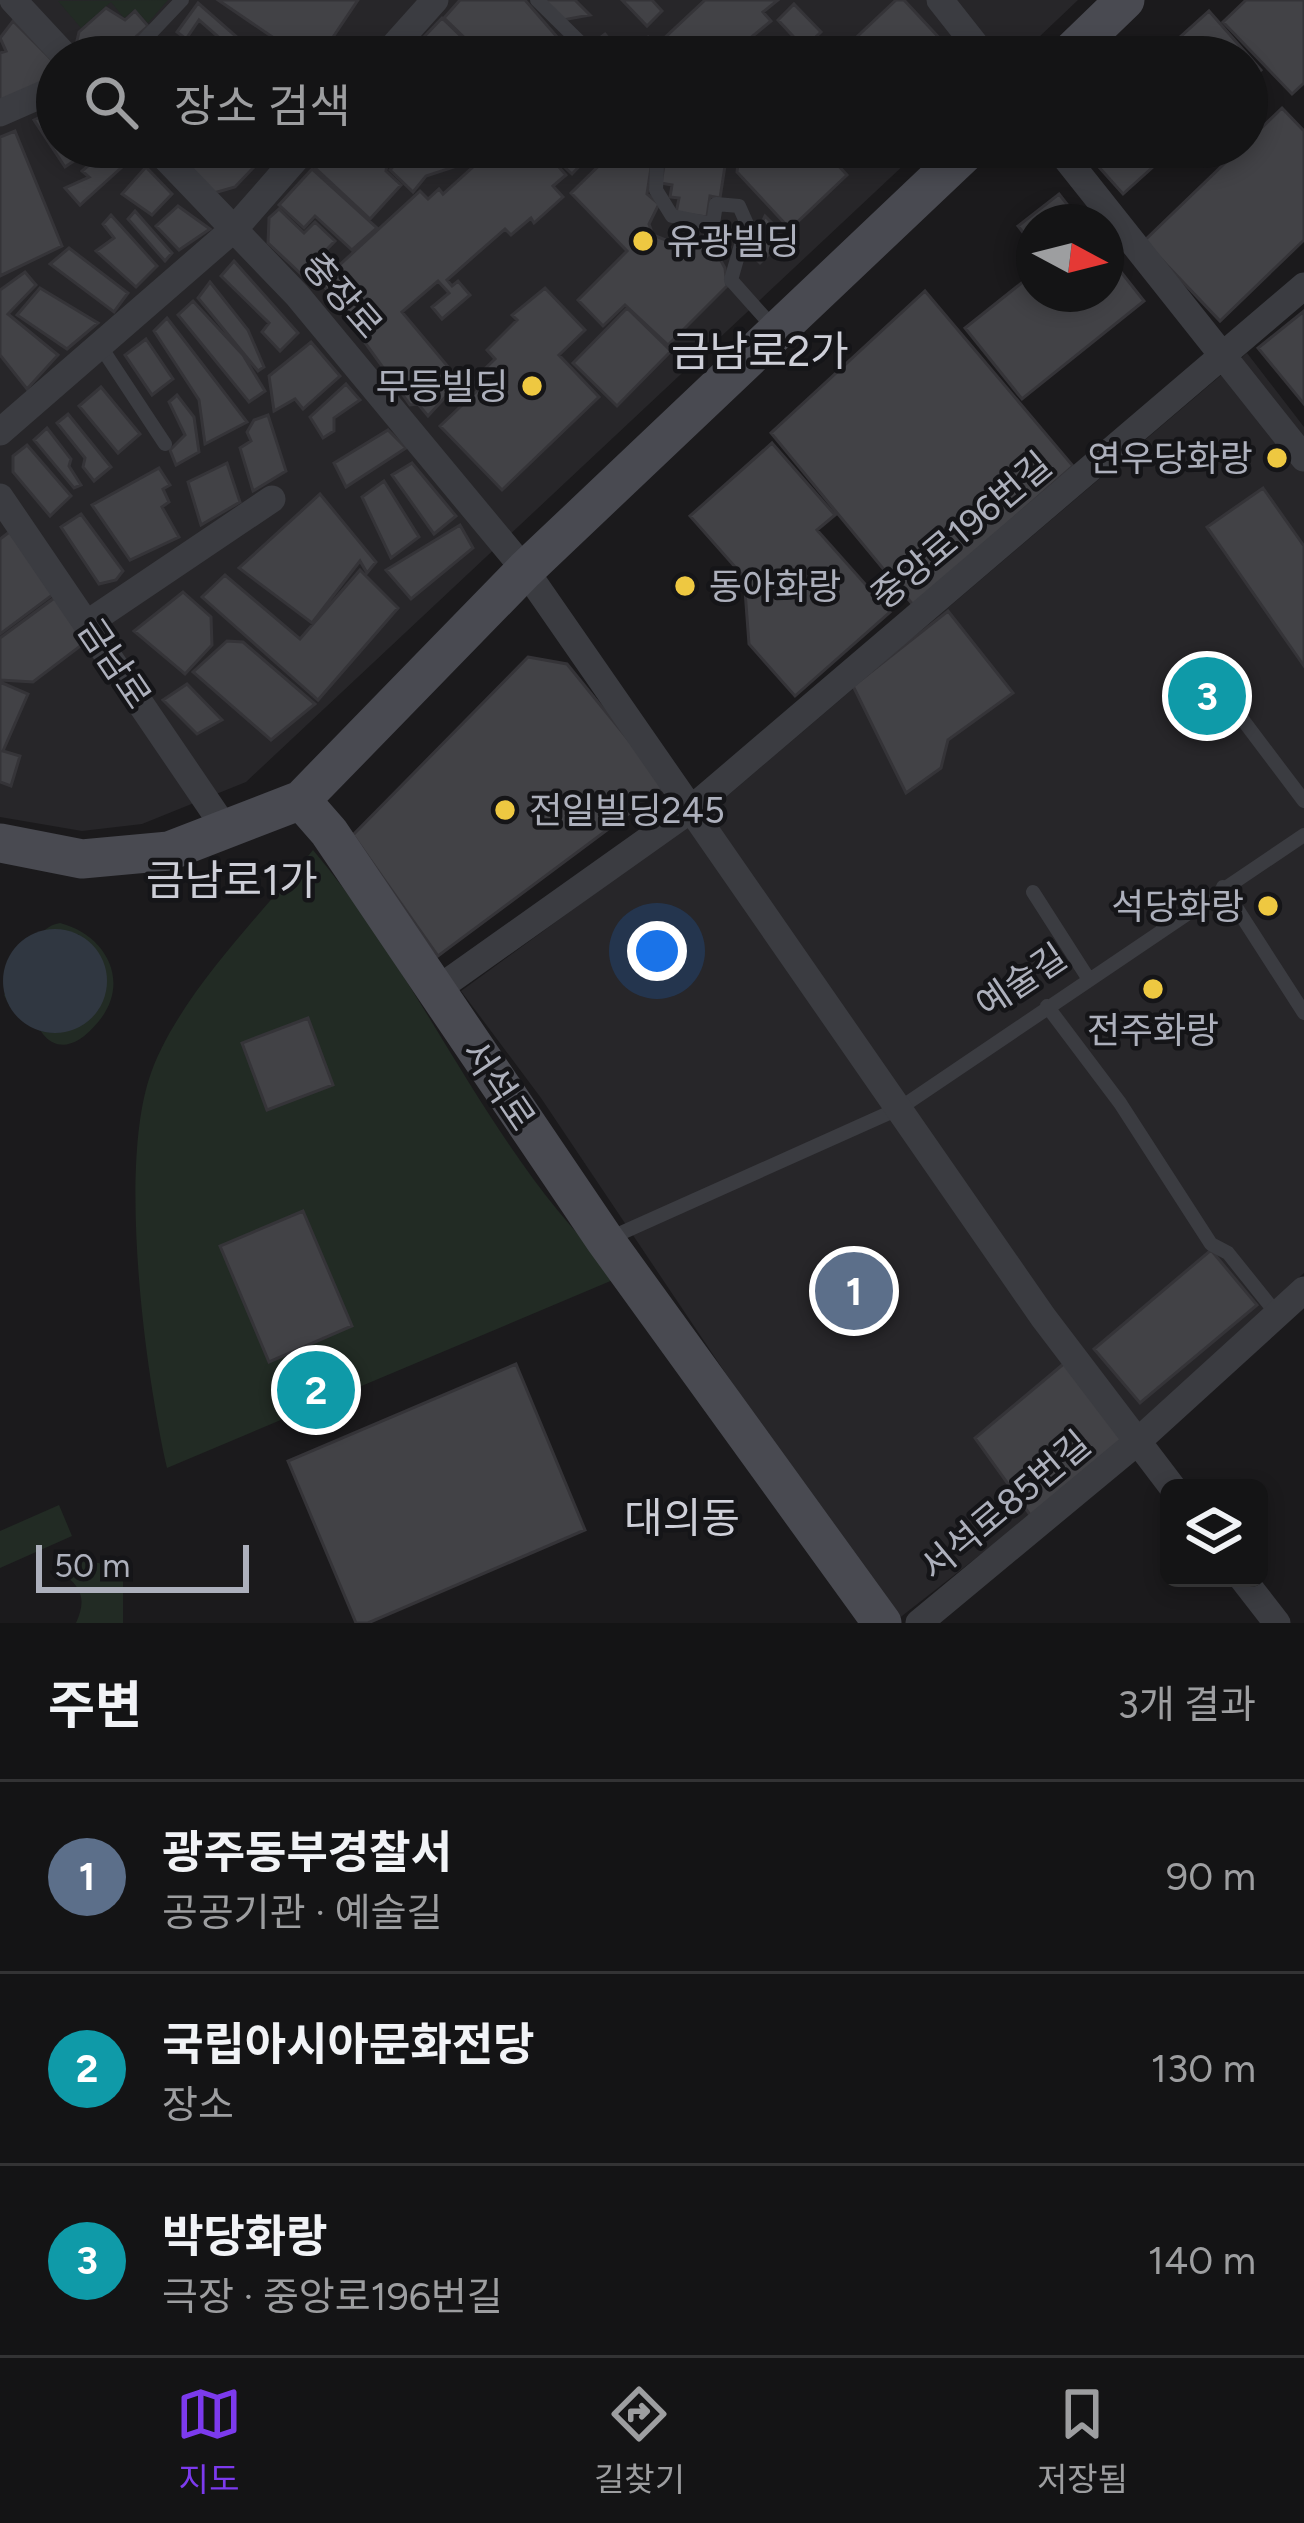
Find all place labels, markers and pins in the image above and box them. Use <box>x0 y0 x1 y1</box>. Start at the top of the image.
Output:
place label: 유광빌딩 <box>667 220 799 263</box>
marker: 유광빌딩 <box>630 228 656 254</box>
place label: 무등빌딩 <box>376 365 508 408</box>
marker: 무등빌딩 <box>519 373 545 399</box>
place label: 연우당화랑 <box>1087 437 1253 480</box>
marker: 연우당화랑 <box>1264 445 1290 471</box>
place label: 동아화랑 <box>709 565 841 608</box>
marker: 동아화랑 <box>672 573 698 599</box>
pin: 3 <box>1168 651 1246 741</box>
place label: 전일빌딩245 <box>529 789 725 832</box>
marker: 전일빌딩245 <box>492 797 518 823</box>
place label: 석당화랑 <box>1112 885 1244 928</box>
marker: 석당화랑 <box>1255 893 1281 919</box>
marker: 전주화랑 <box>1140 976 1166 1002</box>
place label: 전주화랑 <box>1087 1009 1219 1052</box>
pin: 1 <box>815 1246 893 1336</box>
pin: 2 <box>277 1345 355 1435</box>

